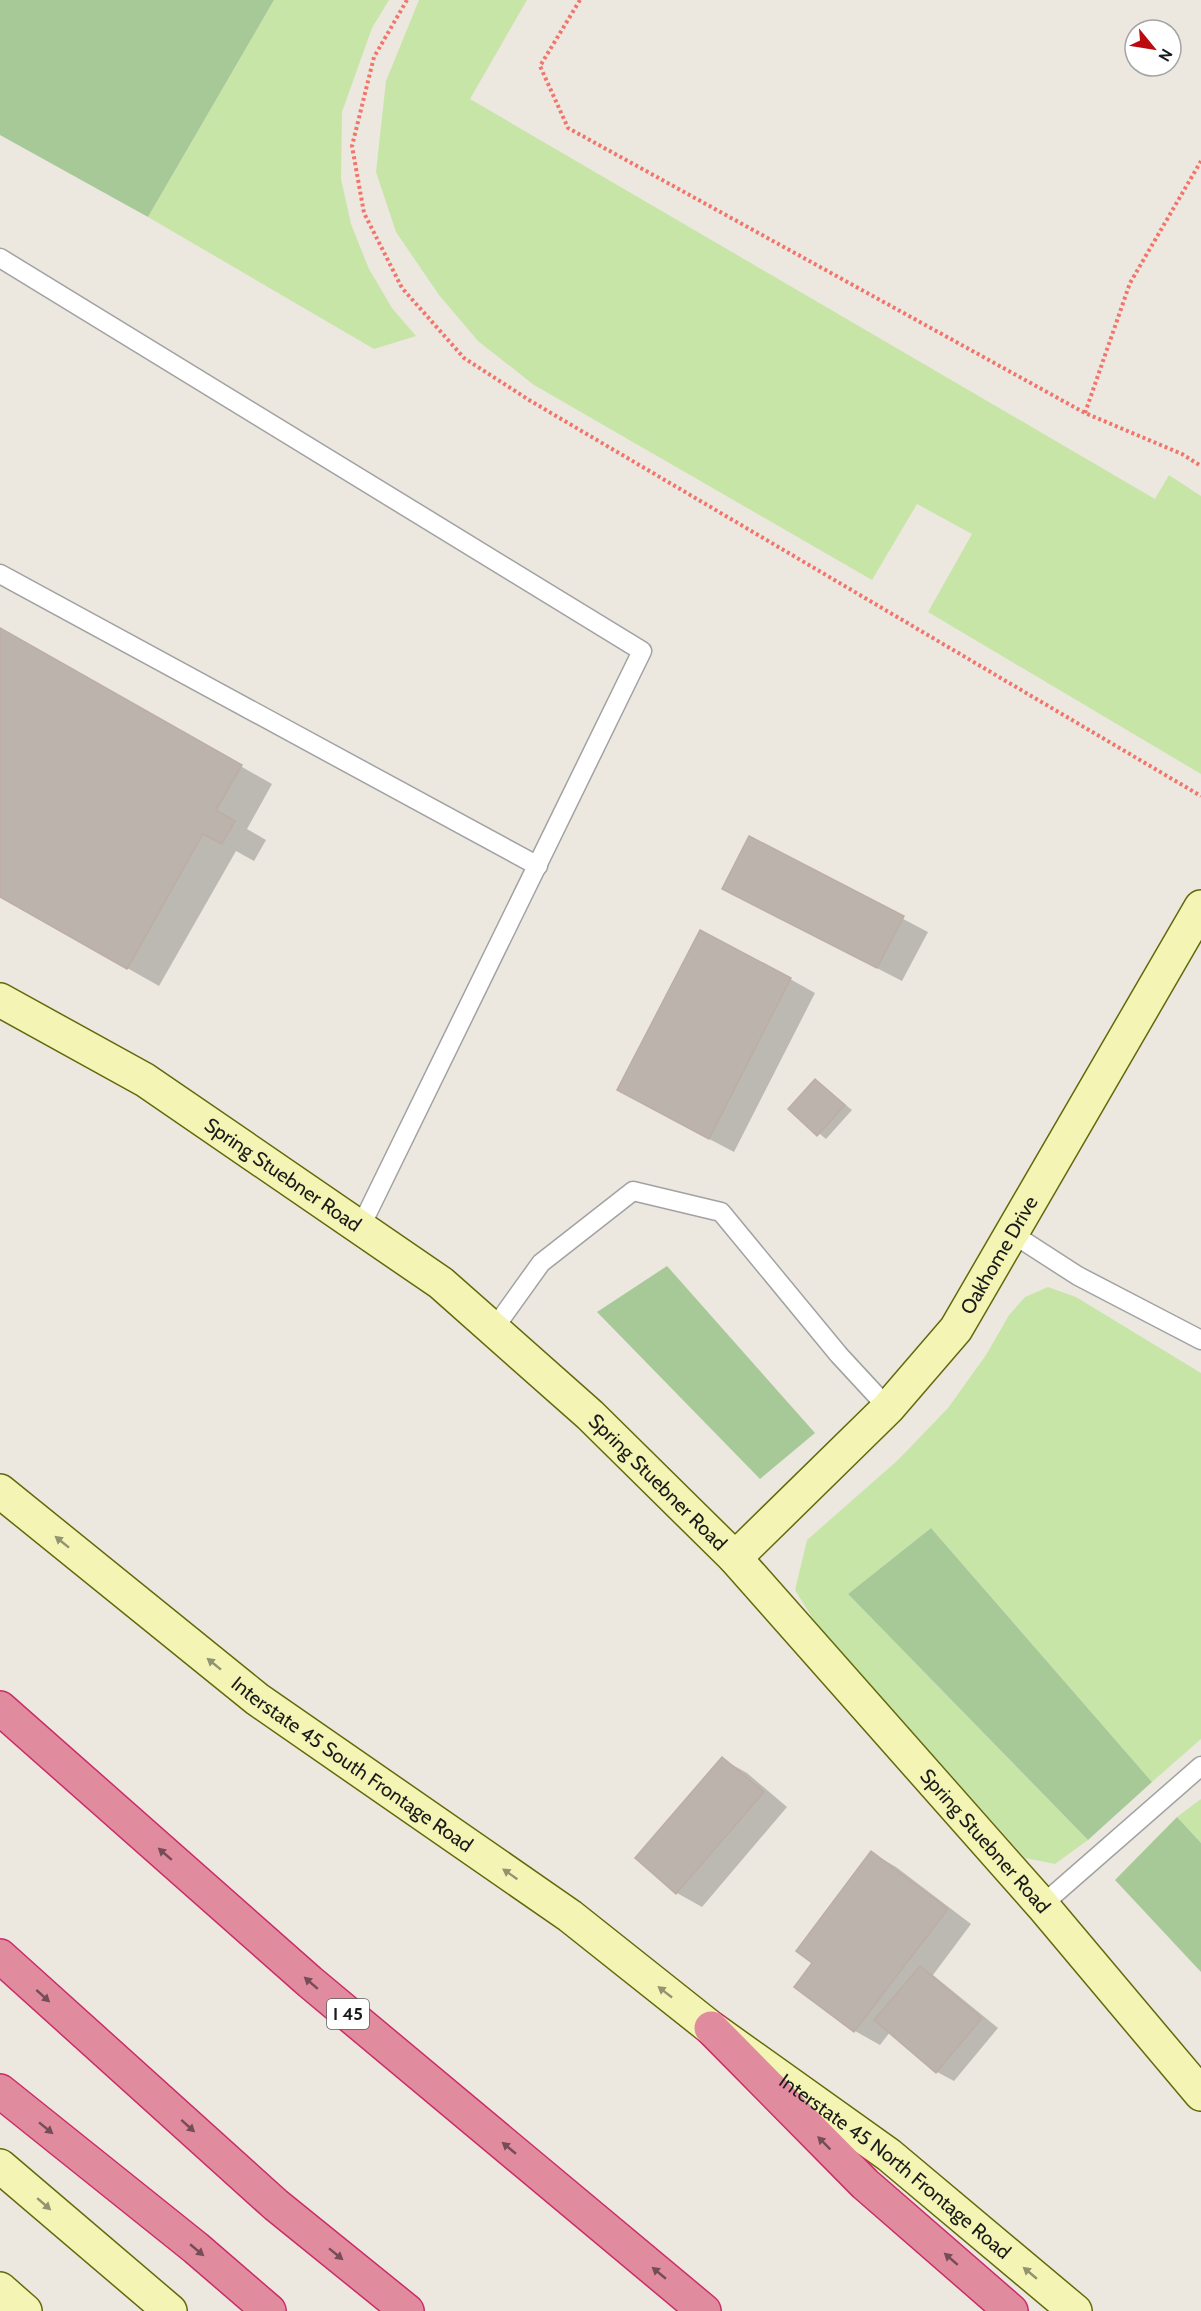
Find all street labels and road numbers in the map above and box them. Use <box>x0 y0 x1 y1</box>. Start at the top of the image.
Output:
street label: Spring Stuebner Road <box>200 1113 366 1237</box>
street label: Oakhome Drive <box>955 1192 1043 1319</box>
street label: Spring Stuebner Road <box>584 1409 732 1555</box>
street label: Interstate 45 South Frontage Road <box>227 1671 478 1857</box>
street label: Spring Stuebner Road <box>915 1764 1056 1918</box>
road number: I 45 <box>327 1999 369 2029</box>
street label: Interstate 45 North Frontage Road <box>775 2069 1016 2264</box>

